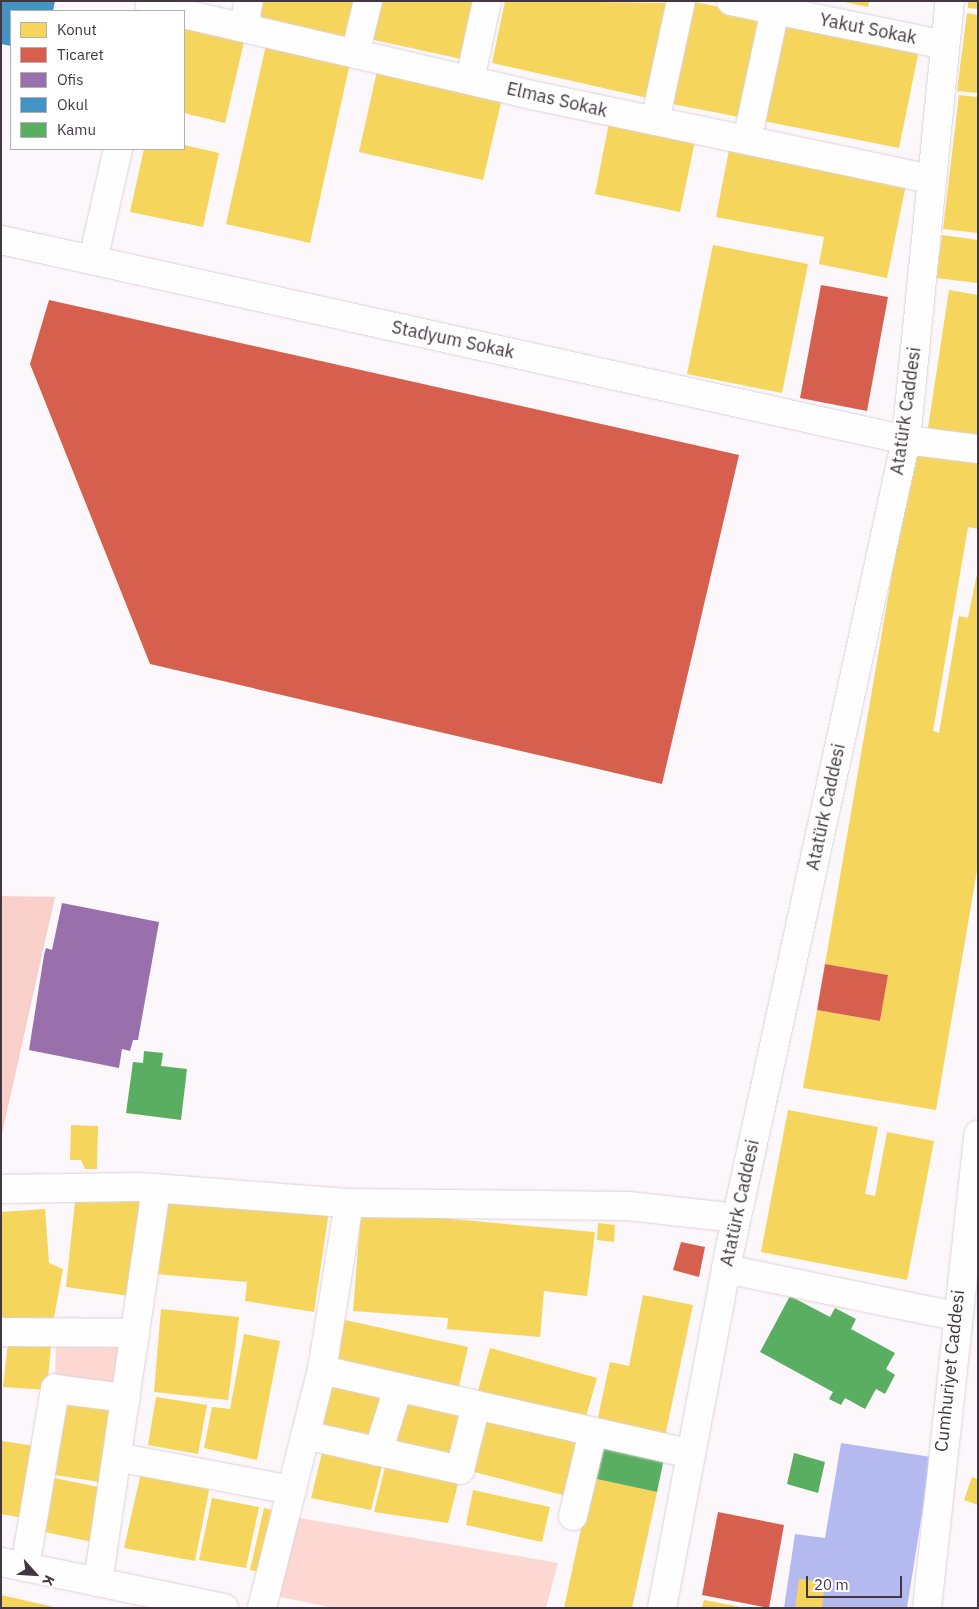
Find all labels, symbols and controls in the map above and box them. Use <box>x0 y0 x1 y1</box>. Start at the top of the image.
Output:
street label: Yakut Sokak <box>818 9 918 49</box>
legend <box>10 10 185 150</box>
text: Konut <box>57 20 97 39</box>
text: Ticaret <box>57 45 104 64</box>
text: Ofis <box>57 70 83 89</box>
street label: Elmas Sokak <box>505 78 609 122</box>
text: Okul <box>57 95 88 114</box>
text: Kamu <box>57 120 96 139</box>
street label: Stadyum Sokak <box>390 316 516 364</box>
street label: Atatürk Caddesi <box>886 346 926 476</box>
street label: Atatürk Caddesi <box>802 742 850 872</box>
street label: Atatürk Caddesi <box>716 1138 764 1268</box>
street label: Cumhuriyet Caddesi <box>931 1289 969 1453</box>
north arrow <box>10 1549 60 1599</box>
scale bar <box>809 1566 905 1598</box>
text: K <box>38 1572 59 1589</box>
text: 20 m <box>814 1575 849 1594</box>

